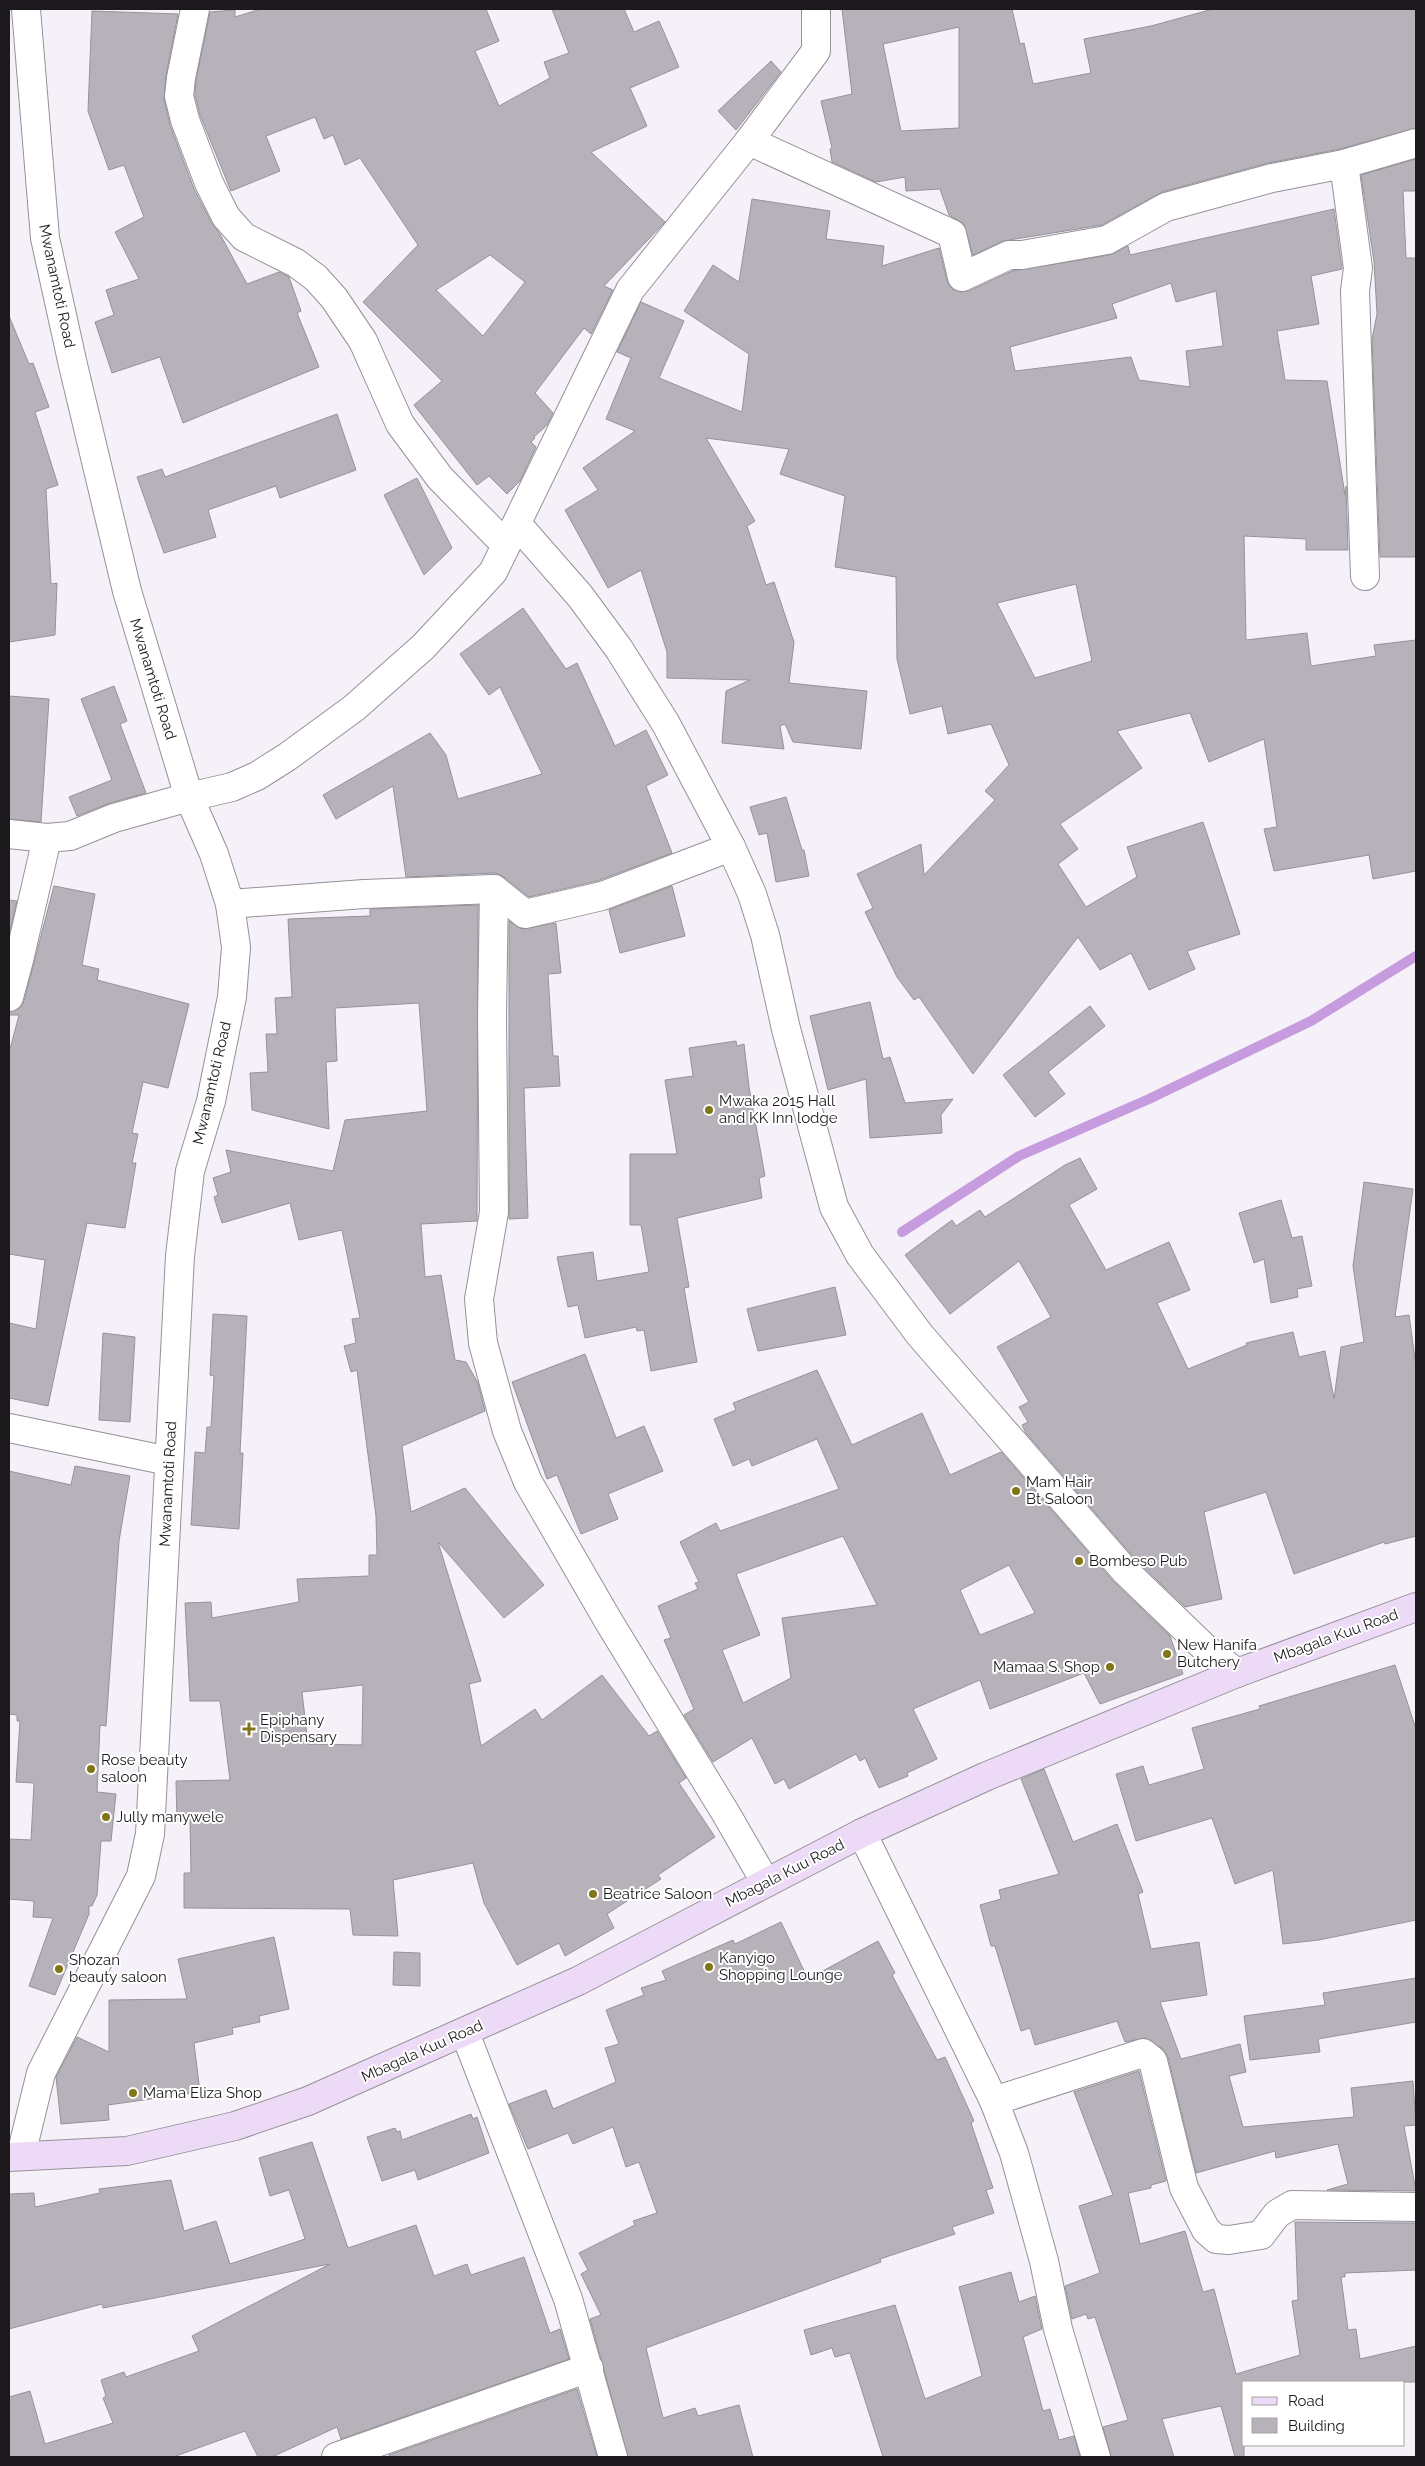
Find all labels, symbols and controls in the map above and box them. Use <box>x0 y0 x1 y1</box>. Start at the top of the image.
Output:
street label: Mwanamtoti Road <box>35 223 79 349</box>
street label: Mwanamtoti Road <box>126 616 180 742</box>
street label: Mwanamtoti Road <box>189 1020 235 1146</box>
place label: Mwaka 2015 Hall and KK Inn lodge <box>719 1092 838 1127</box>
marker: Mwaka 2015 Hall and KK Inn lodge <box>703 1104 715 1116</box>
street label: Mwanamtoti Road <box>156 1421 180 1547</box>
place label: Mam Hair Bt Saloon <box>1026 1473 1093 1508</box>
marker: Mam Hair Bt Saloon <box>1010 1485 1022 1497</box>
place label: Bombeso Pub <box>1089 1552 1187 1570</box>
marker: Bombeso Pub <box>1073 1555 1085 1567</box>
street label: Mbagala Kuu Road <box>1271 1605 1401 1667</box>
place label: New Hanifa Butchery <box>1177 1636 1257 1671</box>
marker: New Hanifa Butchery <box>1161 1648 1173 1660</box>
place label: Mamaa S. Shop <box>993 1658 1100 1676</box>
marker: Mamaa S. Shop <box>1104 1661 1116 1673</box>
place label: Epiphany Dispensary <box>260 1711 337 1746</box>
marker: Epiphany Dispensary <box>242 1722 256 1736</box>
place label: Rose beauty saloon <box>101 1751 188 1786</box>
marker: Rose beauty saloon <box>85 1763 97 1775</box>
place label: Jully manywele <box>116 1808 224 1826</box>
marker: Jully manywele <box>100 1811 112 1823</box>
street label: Mbagala Kuu Road <box>722 1835 848 1911</box>
place label: Beatrice Saloon <box>603 1885 712 1903</box>
marker: Beatrice Saloon <box>587 1888 599 1900</box>
place label: Kanyigo Shopping Lounge <box>719 1949 843 1984</box>
place label: Shozan beauty saloon <box>69 1951 167 1986</box>
marker: Kanyigo Shopping Lounge <box>703 1961 715 1973</box>
marker: Shozan beauty saloon <box>53 1963 65 1975</box>
street label: Mbagala Kuu Road <box>358 2016 486 2086</box>
place label: Mama Eliza Shop <box>143 2084 262 2102</box>
marker: Mama Eliza Shop <box>127 2087 139 2099</box>
legend <box>1242 2381 1405 2446</box>
text: Road <box>1288 2392 1324 2410</box>
text: Building <box>1288 2417 1345 2435</box>

